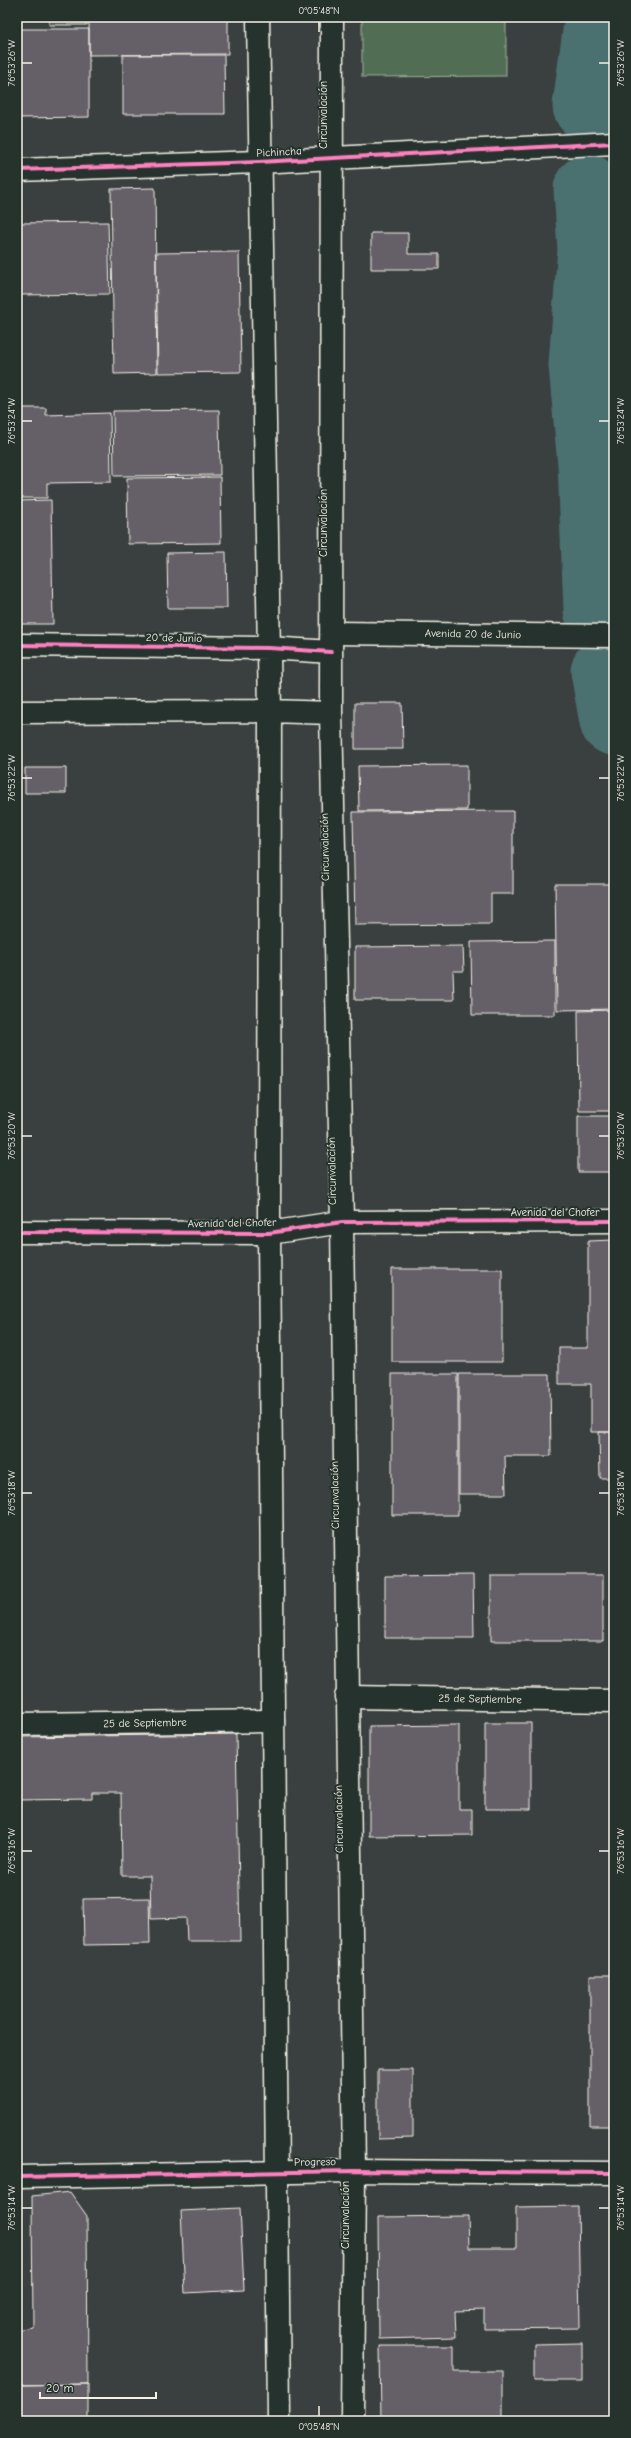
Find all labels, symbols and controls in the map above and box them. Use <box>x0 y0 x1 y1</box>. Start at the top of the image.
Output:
text: 0°05'48"N <box>298 5 340 17</box>
text: 76°53'26"W <box>6 39 18 87</box>
text: 76°53'26"W <box>615 39 627 87</box>
street label: Circunvalación <box>317 81 330 149</box>
street label: Pichincha <box>256 144 302 160</box>
text: 76°53'24"W <box>6 397 18 444</box>
text: 76°53'24"W <box>615 397 627 444</box>
street label: Circunvalación <box>317 489 330 557</box>
street label: Avenida 20 de Junio <box>425 627 521 641</box>
street label: 20 de Junio <box>146 631 202 645</box>
text: 76°53'22"W <box>6 754 18 801</box>
text: 76°53'22"W <box>615 754 627 801</box>
street label: Circunvalación <box>318 813 332 881</box>
text: 76°53'20"W <box>6 1112 18 1160</box>
text: 76°53'20"W <box>615 1112 627 1160</box>
street label: Circunvalación <box>325 1137 339 1205</box>
street label: Avenida del Chofer <box>511 1206 600 1219</box>
street label: Avenida del Chofer <box>188 1216 277 1230</box>
street label: Circunvalación <box>328 1461 342 1529</box>
text: 76°53'18"W <box>6 1470 18 1516</box>
text: 76°53'18"W <box>615 1470 627 1516</box>
street label: 25 de Septiembre <box>438 1692 522 1706</box>
street label: 25 de Septiembre <box>103 1716 187 1730</box>
street label: Circunvalación <box>332 1785 346 1853</box>
text: 76°53'16"W <box>6 1828 18 1874</box>
text: 76°53'16"W <box>615 1828 627 1874</box>
street label: Progreso <box>294 2155 336 2169</box>
street label: Circunvalación <box>339 2181 352 2249</box>
text: 76°53'14"W <box>6 2185 18 2231</box>
text: 76°53'14"W <box>615 2185 627 2231</box>
scale bar <box>40 2374 156 2400</box>
text: 20 m <box>46 2381 74 2395</box>
text: 0°05'48"N <box>298 2421 340 2433</box>

